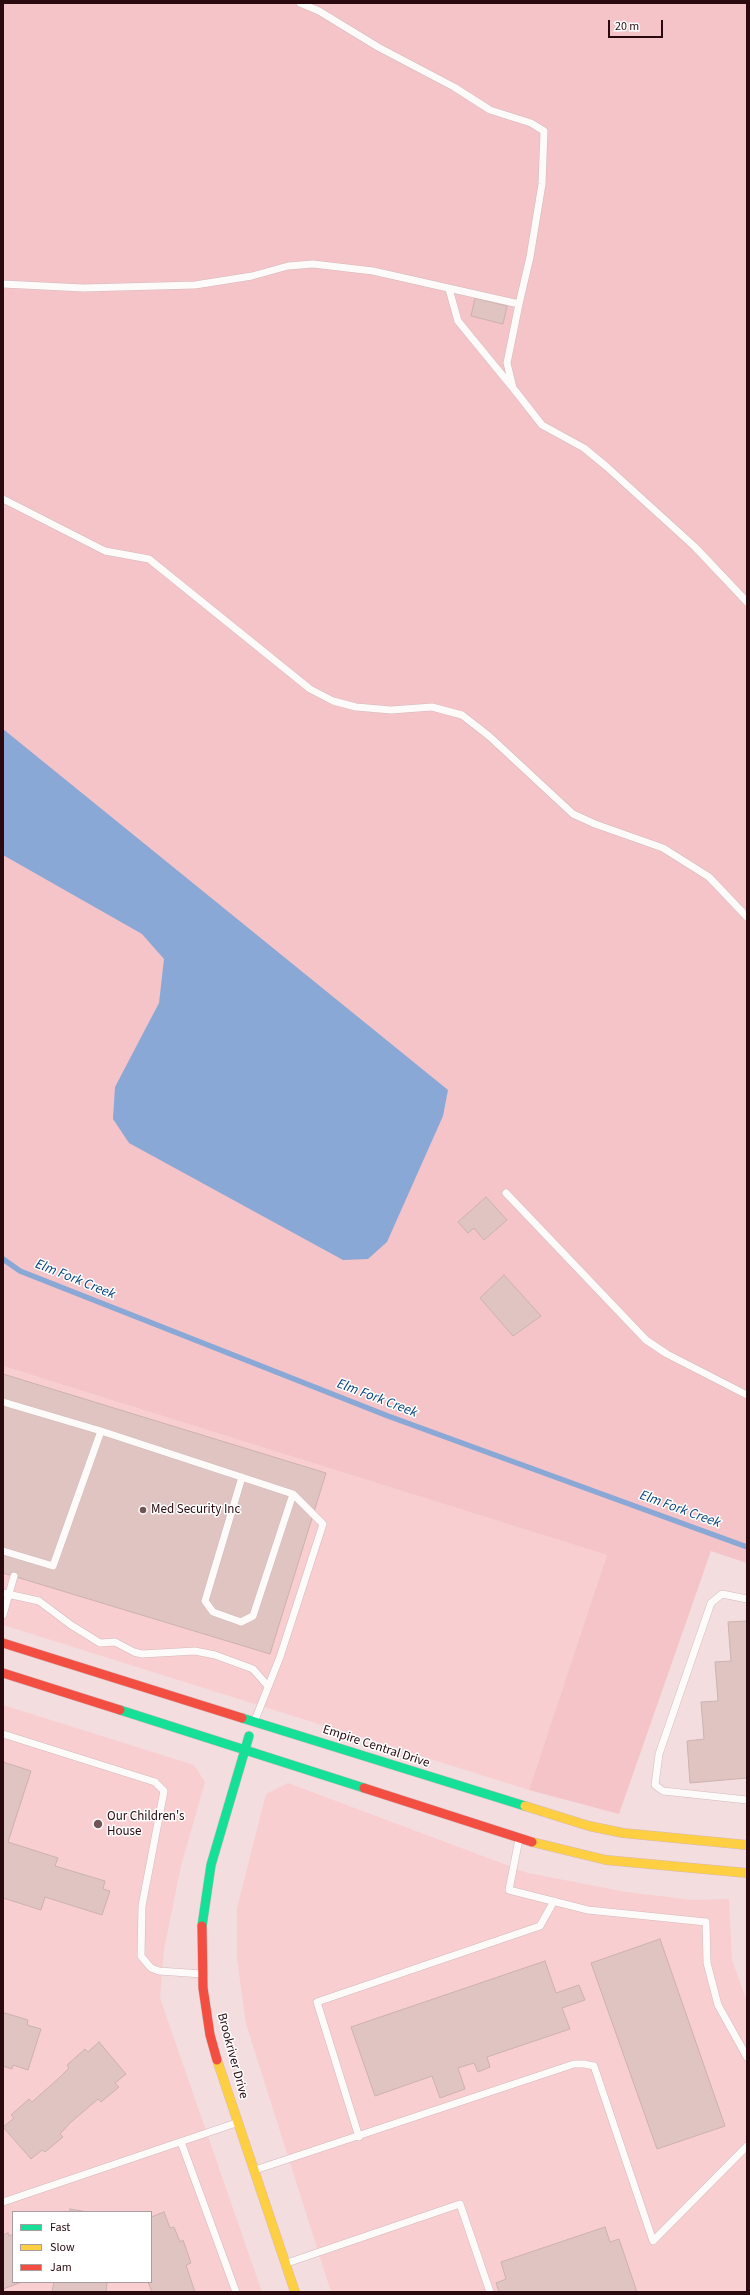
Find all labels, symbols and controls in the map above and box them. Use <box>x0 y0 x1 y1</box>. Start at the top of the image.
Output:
scale bar <box>610 12 665 38</box>
text: 20 m <box>615 18 639 35</box>
water label: Elm Fork Creek <box>33 1256 117 1304</box>
water label: Elm Fork Creek <box>334 1376 420 1422</box>
water label: Elm Fork Creek <box>637 1488 723 1532</box>
place label: Med Security Inc <box>151 1502 240 1518</box>
marker: Med Security Inc <box>138 1505 148 1515</box>
street label: Empire Central Drive <box>320 1722 432 1772</box>
place label: Our Children's House <box>107 1809 184 1840</box>
marker: Our Children's House <box>92 1818 104 1830</box>
street label: Brookriver Drive <box>213 2011 251 2101</box>
legend <box>12 2211 152 2283</box>
text: Fast <box>50 2219 70 2236</box>
text: Slow <box>50 2239 75 2256</box>
text: Jam <box>50 2259 72 2276</box>

